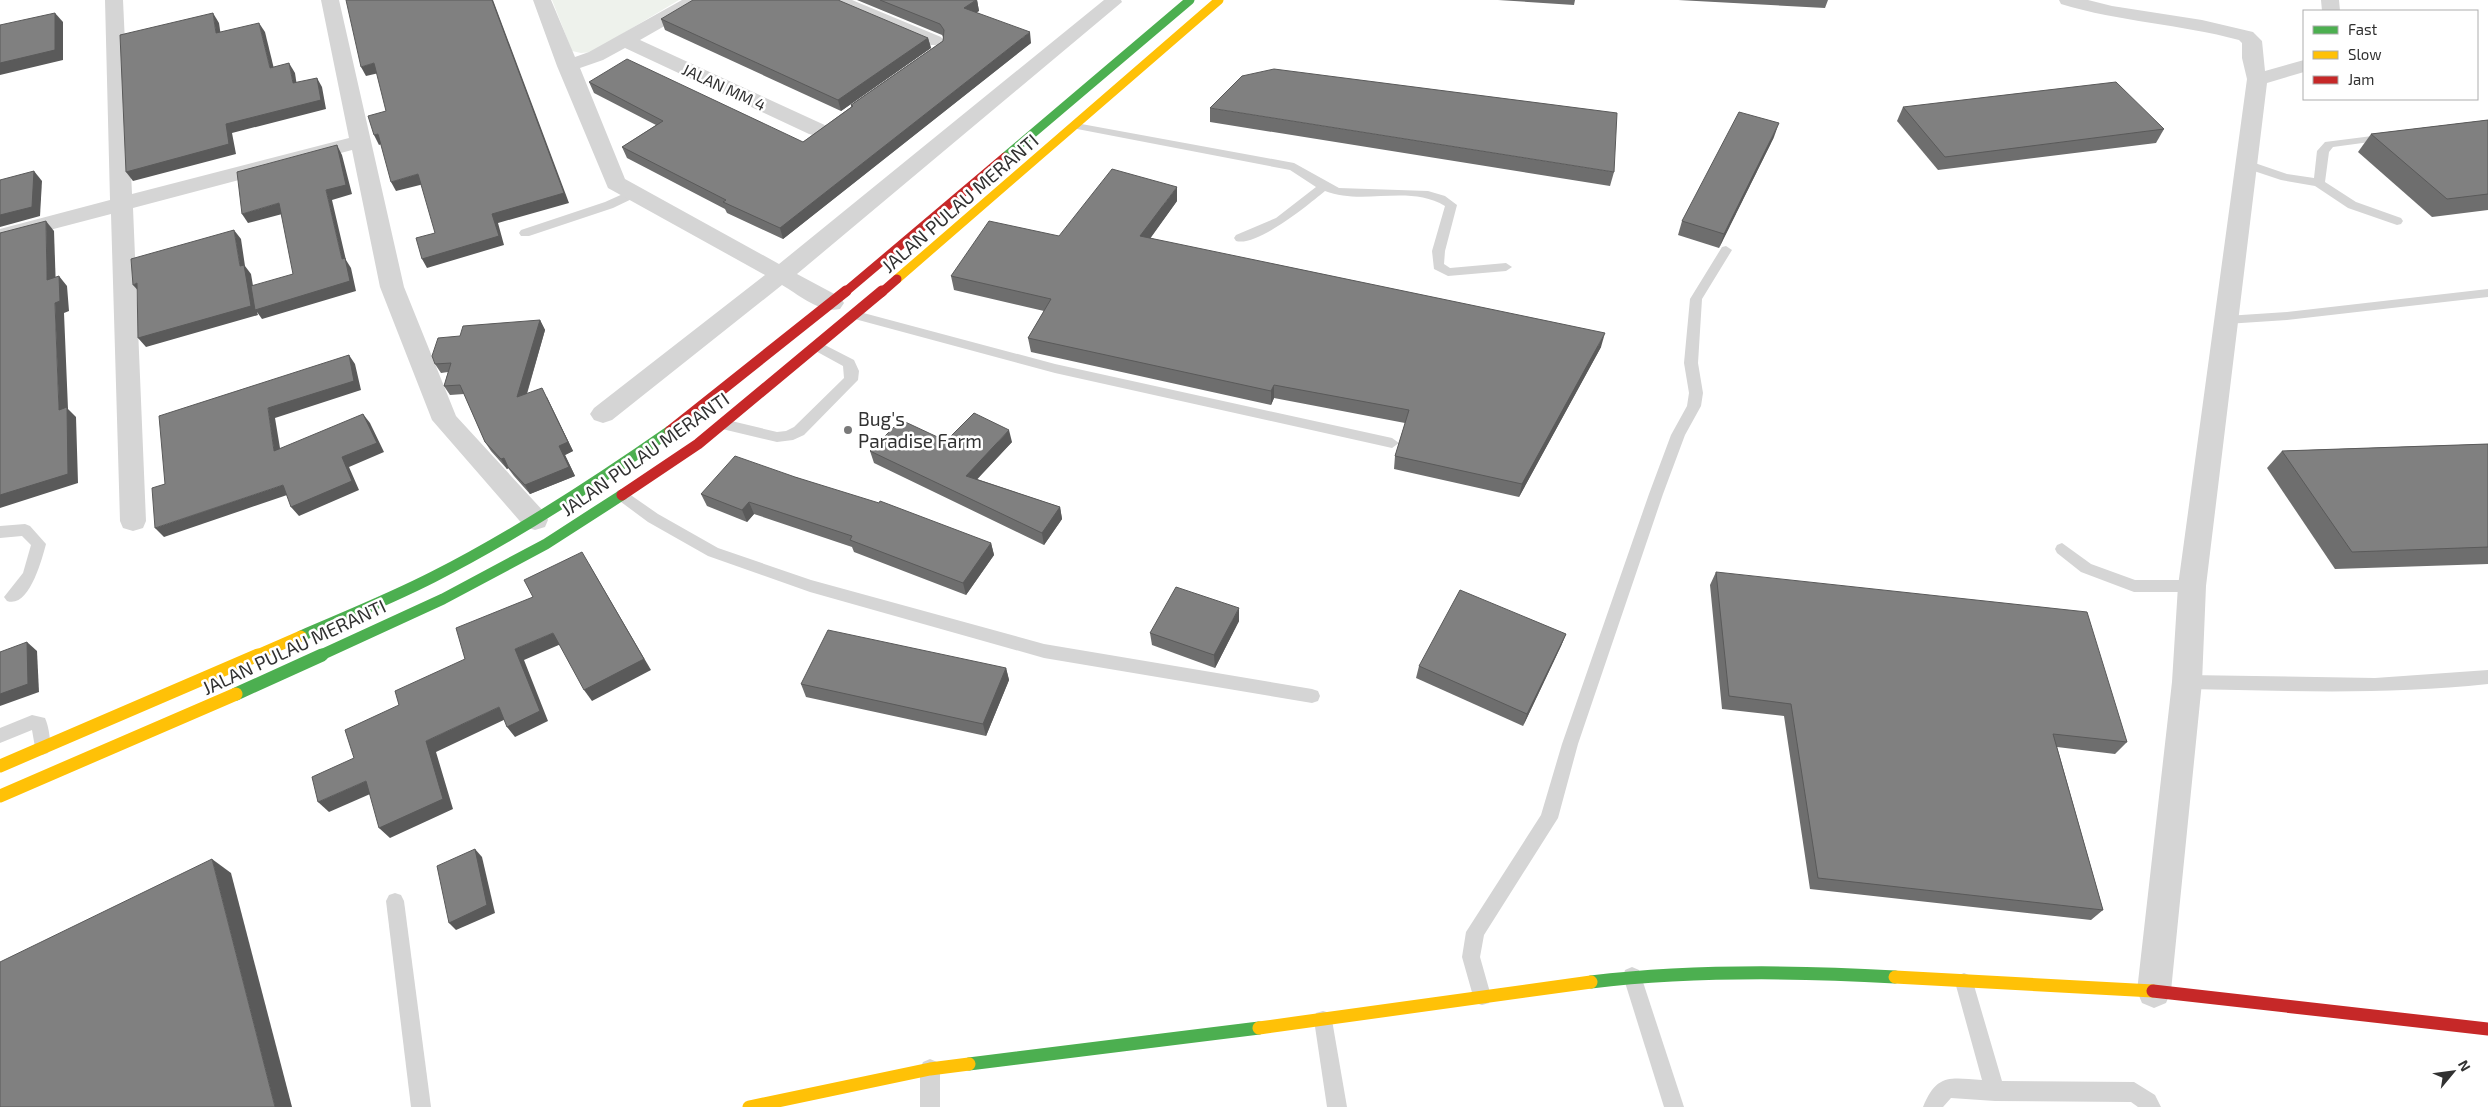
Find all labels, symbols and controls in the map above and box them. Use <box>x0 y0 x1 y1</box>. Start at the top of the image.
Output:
legend <box>2303 10 2478 100</box>
text: Fast <box>2348 20 2378 38</box>
text: Slow <box>2348 45 2382 63</box>
street label: JALAN MM 4 <box>679 59 769 114</box>
text: Jam <box>2348 70 2374 88</box>
street label: JALAN PULAU MERANTI <box>877 128 1043 277</box>
street label: JALAN PULAU MERANTI <box>556 387 733 520</box>
place label: Bug's Paradise Farm <box>858 407 982 452</box>
marker: Bug's Paradise Farm <box>842 424 854 436</box>
street label: JALAN PULAU MERANTI <box>198 594 389 699</box>
north arrow <box>2428 1047 2478 1097</box>
text: N <box>2455 1057 2475 1074</box>

